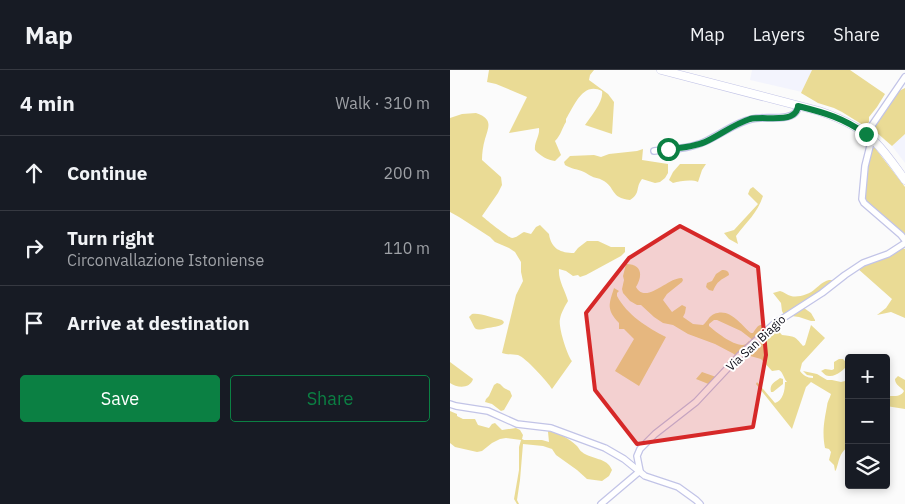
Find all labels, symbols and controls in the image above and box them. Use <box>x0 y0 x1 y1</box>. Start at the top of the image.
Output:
text: Map <box>25 19 73 51</box>
text: Map <box>690 23 725 46</box>
text: Layers <box>753 23 805 46</box>
text: Share <box>833 23 880 46</box>
text: 4 min <box>20 89 75 117</box>
text: Walk · 310 m <box>335 93 430 113</box>
route end <box>855 123 878 146</box>
route start <box>657 138 680 161</box>
icon: ahead <box>20 159 48 187</box>
text: Continue <box>67 161 147 185</box>
text: 200 m <box>383 163 430 183</box>
text: Turn right <box>67 226 154 250</box>
icon: right <box>20 234 48 262</box>
text: 110 m <box>383 238 430 258</box>
text: Circonvallazione Istoniense <box>67 250 264 270</box>
icon: arrive <box>20 309 48 337</box>
text: Arrive at destination <box>67 311 250 335</box>
street label: Via San Biagio <box>723 311 789 374</box>
map controls <box>845 354 890 489</box>
button: + <box>845 354 890 399</box>
button: Save <box>20 375 220 422</box>
button: Share <box>230 375 430 422</box>
button: − <box>845 399 890 444</box>
button: layers <box>845 444 890 489</box>

